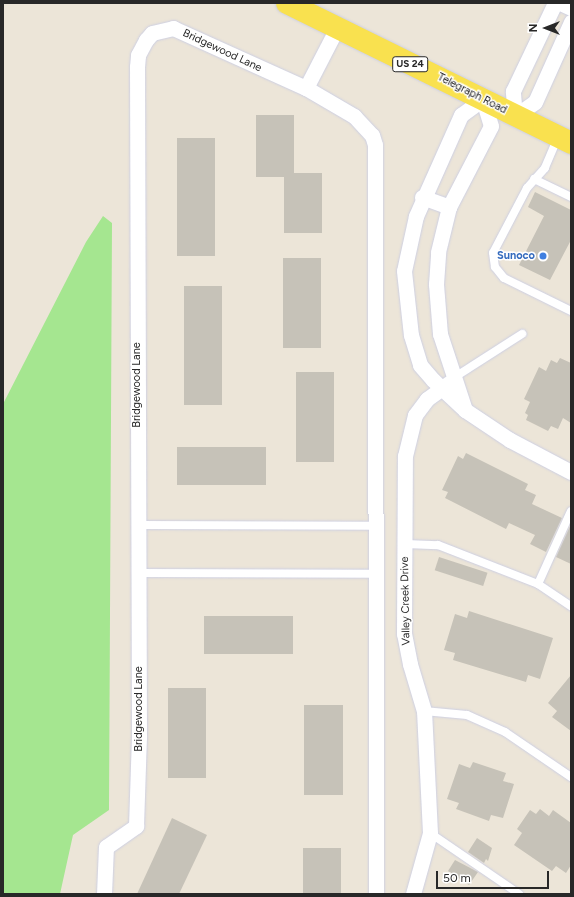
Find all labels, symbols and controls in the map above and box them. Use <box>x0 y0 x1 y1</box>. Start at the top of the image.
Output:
north arrow <box>526 8 566 48</box>
text: N <box>527 24 540 32</box>
street label: Bridgewood Lane <box>180 27 264 75</box>
road number: US 24 <box>392 56 428 72</box>
street label: Telegraph Road <box>435 71 509 117</box>
place label: Sunoco <box>497 249 535 263</box>
marker: Sunoco <box>538 251 548 261</box>
street label: Bridgewood Lane <box>130 342 144 428</box>
street label: Valley Creek Drive <box>399 556 413 646</box>
street label: Bridgewood Lane <box>132 666 146 752</box>
scale bar <box>438 863 551 889</box>
text: 50 m <box>443 871 471 885</box>

